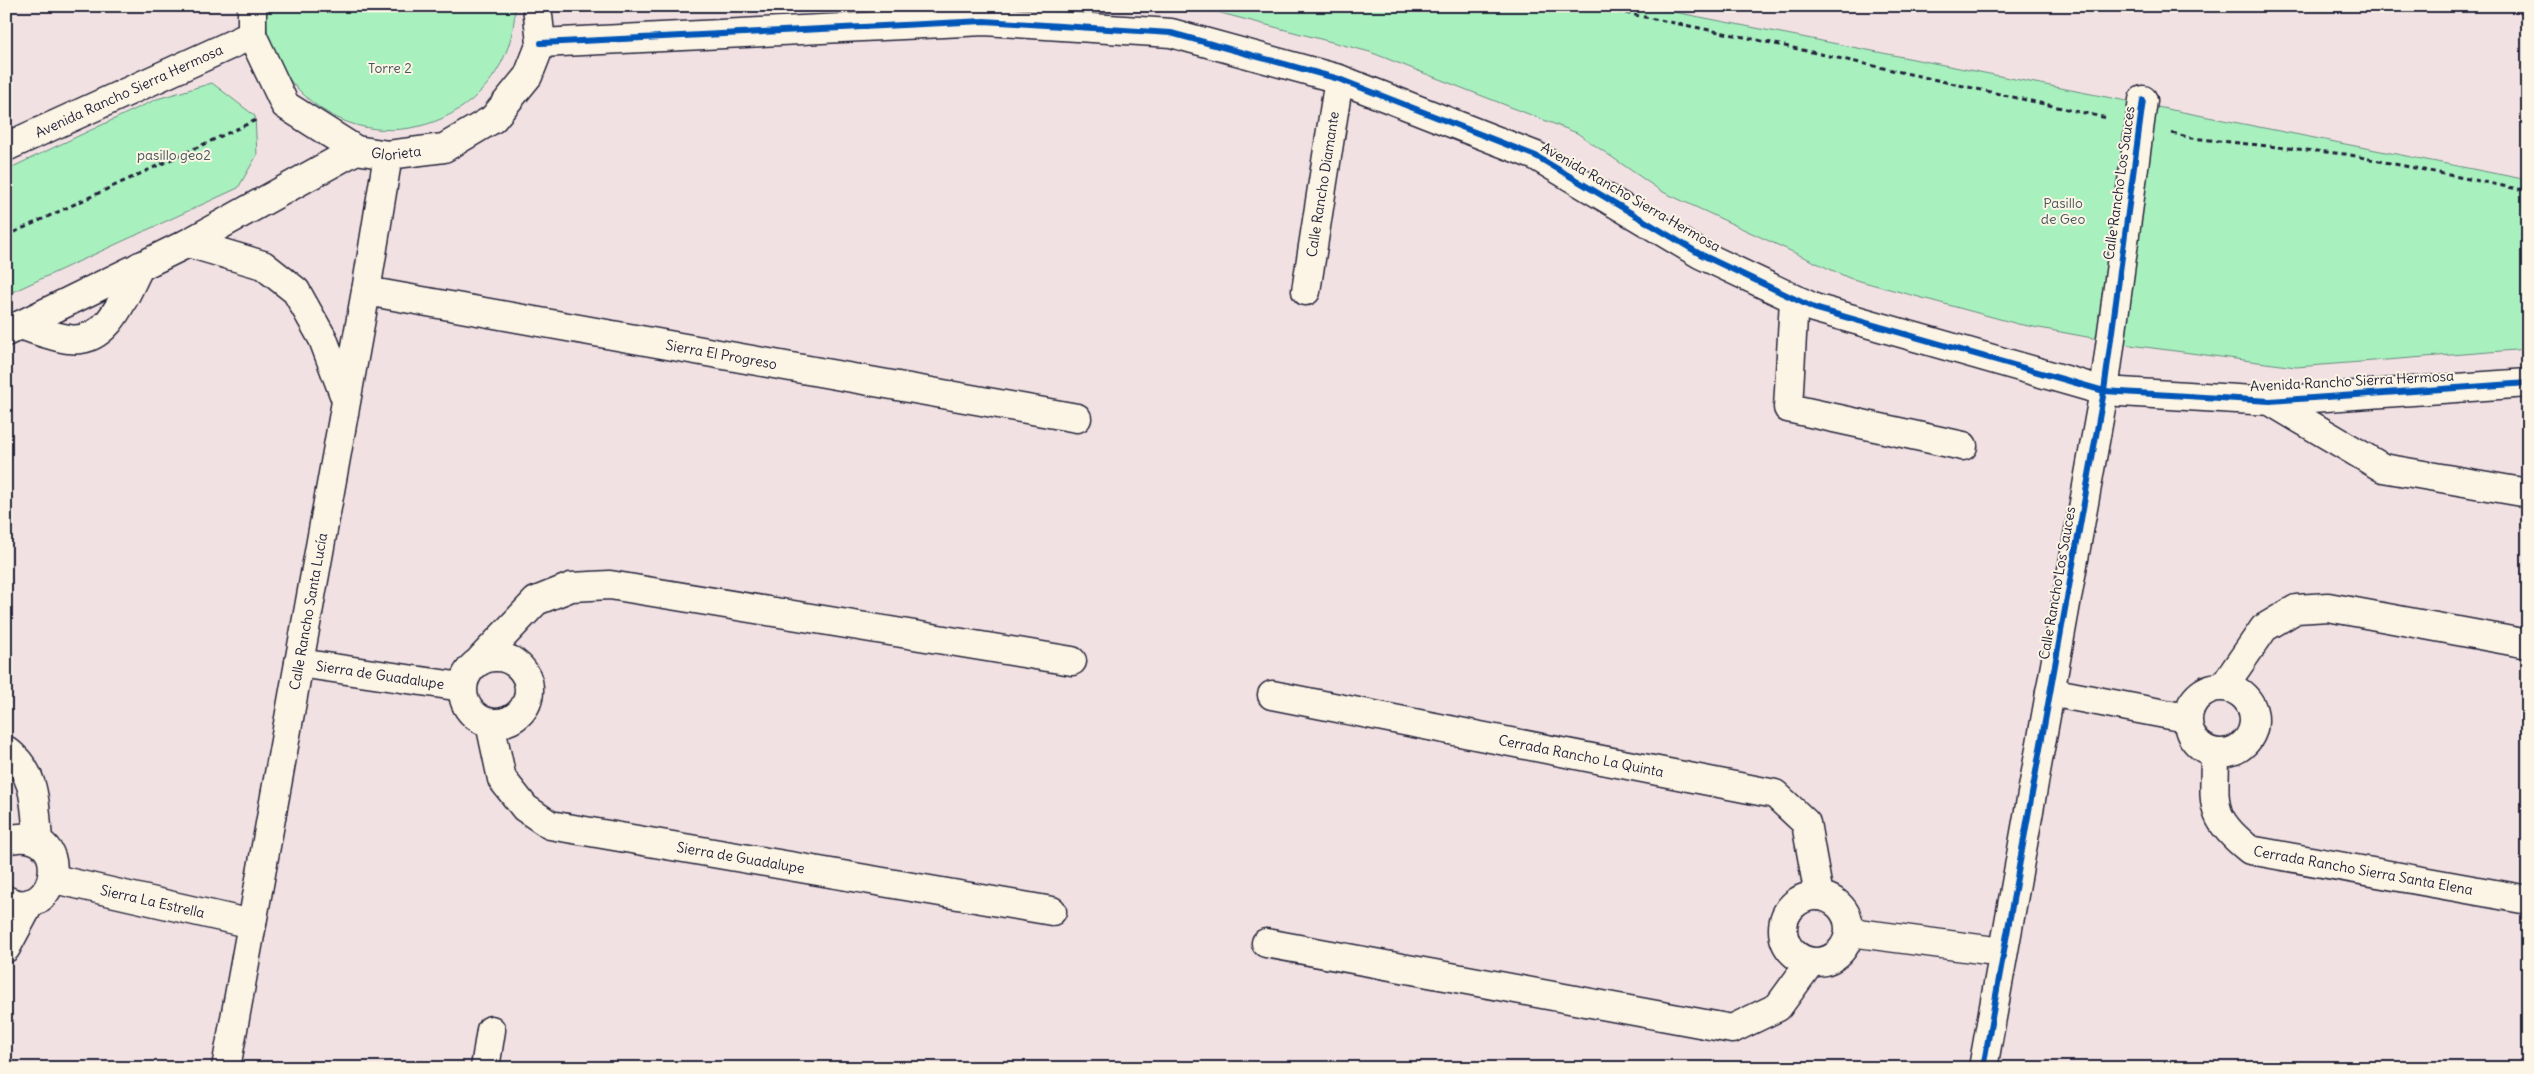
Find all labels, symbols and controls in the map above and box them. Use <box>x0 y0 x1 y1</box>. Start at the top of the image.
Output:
street label: Avenida Rancho Sierra Hermosa <box>32 41 226 142</box>
park label: Torre 2 <box>368 59 412 77</box>
street label: Calle Rancho Los Sauces <box>2099 105 2139 261</box>
street label: Calle Rancho Diamante <box>1302 110 1343 258</box>
street label: Avenida Rancho Sierra Hermosa <box>1538 138 1724 256</box>
street label: Glorieta <box>370 142 422 164</box>
park label: pasillo geo2 <box>137 146 211 164</box>
park label: Pasillo de Geo <box>2041 194 2085 228</box>
street label: Sierra El Progreso <box>664 336 779 373</box>
street label: Avenida Rancho Sierra Hermosa <box>2250 367 2454 395</box>
street label: Calle Rancho Los Sauces <box>2035 505 2079 661</box>
street label: Calle Rancho Santa Lucía <box>285 531 331 691</box>
street label: Sierra de Guadalupe <box>315 657 445 693</box>
street label: Cerrada Rancho La Quinta <box>1497 731 1665 781</box>
street label: Sierra de Guadalupe <box>675 838 806 877</box>
street label: Cerrada Rancho Sierra Santa Elena <box>2252 842 2474 899</box>
street label: Sierra La Estrella <box>99 881 206 922</box>

